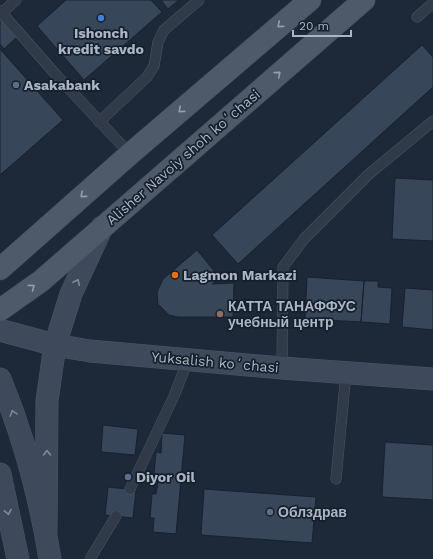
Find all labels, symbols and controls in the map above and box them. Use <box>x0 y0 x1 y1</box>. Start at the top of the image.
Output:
scale bar <box>293 12 351 38</box>
marker: Ishonch kredit savdo <box>96 13 106 23</box>
text: 20 m <box>299 19 329 33</box>
one-way arrow <box>278 21 285 28</box>
place label: Ishonch kredit savdo <box>58 25 144 57</box>
one-way arrow <box>274 72 281 79</box>
place label: Asakabank <box>24 77 100 93</box>
marker: Asakabank <box>11 80 21 90</box>
street label: Alisher Navoiy shoh koʻchasi <box>103 86 263 228</box>
one-way arrow <box>179 105 186 112</box>
one-way arrow <box>81 191 88 198</box>
place label: Lagmon Markazi <box>183 267 297 283</box>
marker: Lagmon Markazi <box>170 270 180 280</box>
one-way arrow <box>72 278 80 286</box>
one-way arrow <box>28 285 35 292</box>
place label: КАТТА ТАНАФФУС учебный центр <box>228 298 356 330</box>
marker: КАТТА ТАНАФФУС учебный центр <box>215 309 225 319</box>
street label: Yuksalish koʻchasi <box>151 348 279 376</box>
one-way arrow <box>10 409 18 416</box>
one-way arrow <box>43 450 51 456</box>
place label: Diyor Oil <box>136 469 195 485</box>
marker: Diyor Oil <box>123 472 133 482</box>
place label: Облздрав <box>278 504 347 520</box>
marker: Облздрав <box>265 507 275 517</box>
one-way arrow <box>4 509 12 515</box>

